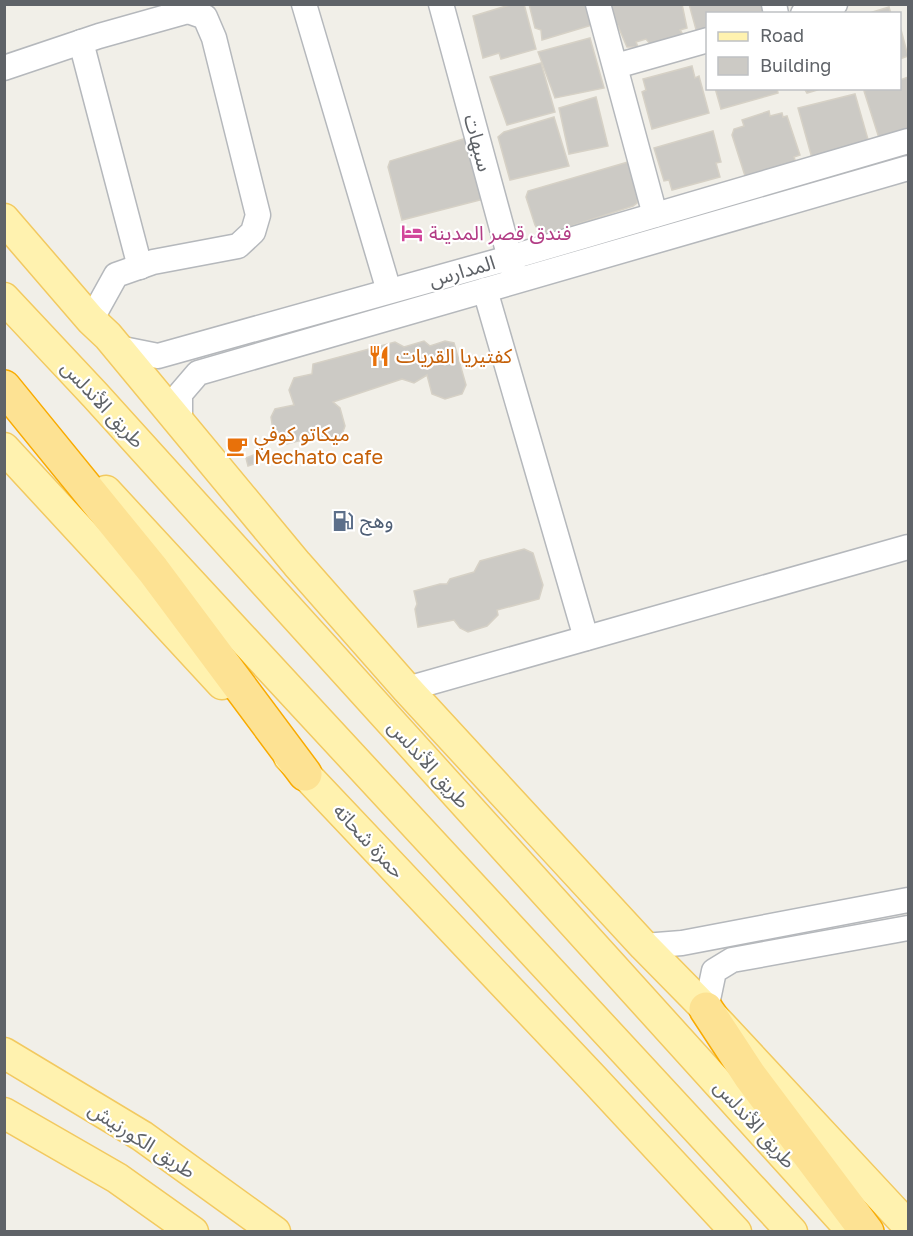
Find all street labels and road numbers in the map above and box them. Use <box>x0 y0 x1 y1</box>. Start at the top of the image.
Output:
street label: سبهات <box>460 111 498 174</box>
street label: المدارس <box>426 249 498 292</box>
street label: طريق الأندلس <box>56 355 150 453</box>
street label: طريق الأندلس <box>382 714 476 814</box>
street label: حمزة شحاته <box>328 798 410 883</box>
street label: طريق الأندلس <box>708 1074 802 1174</box>
street label: طريق الكورنيش <box>84 1096 200 1184</box>

